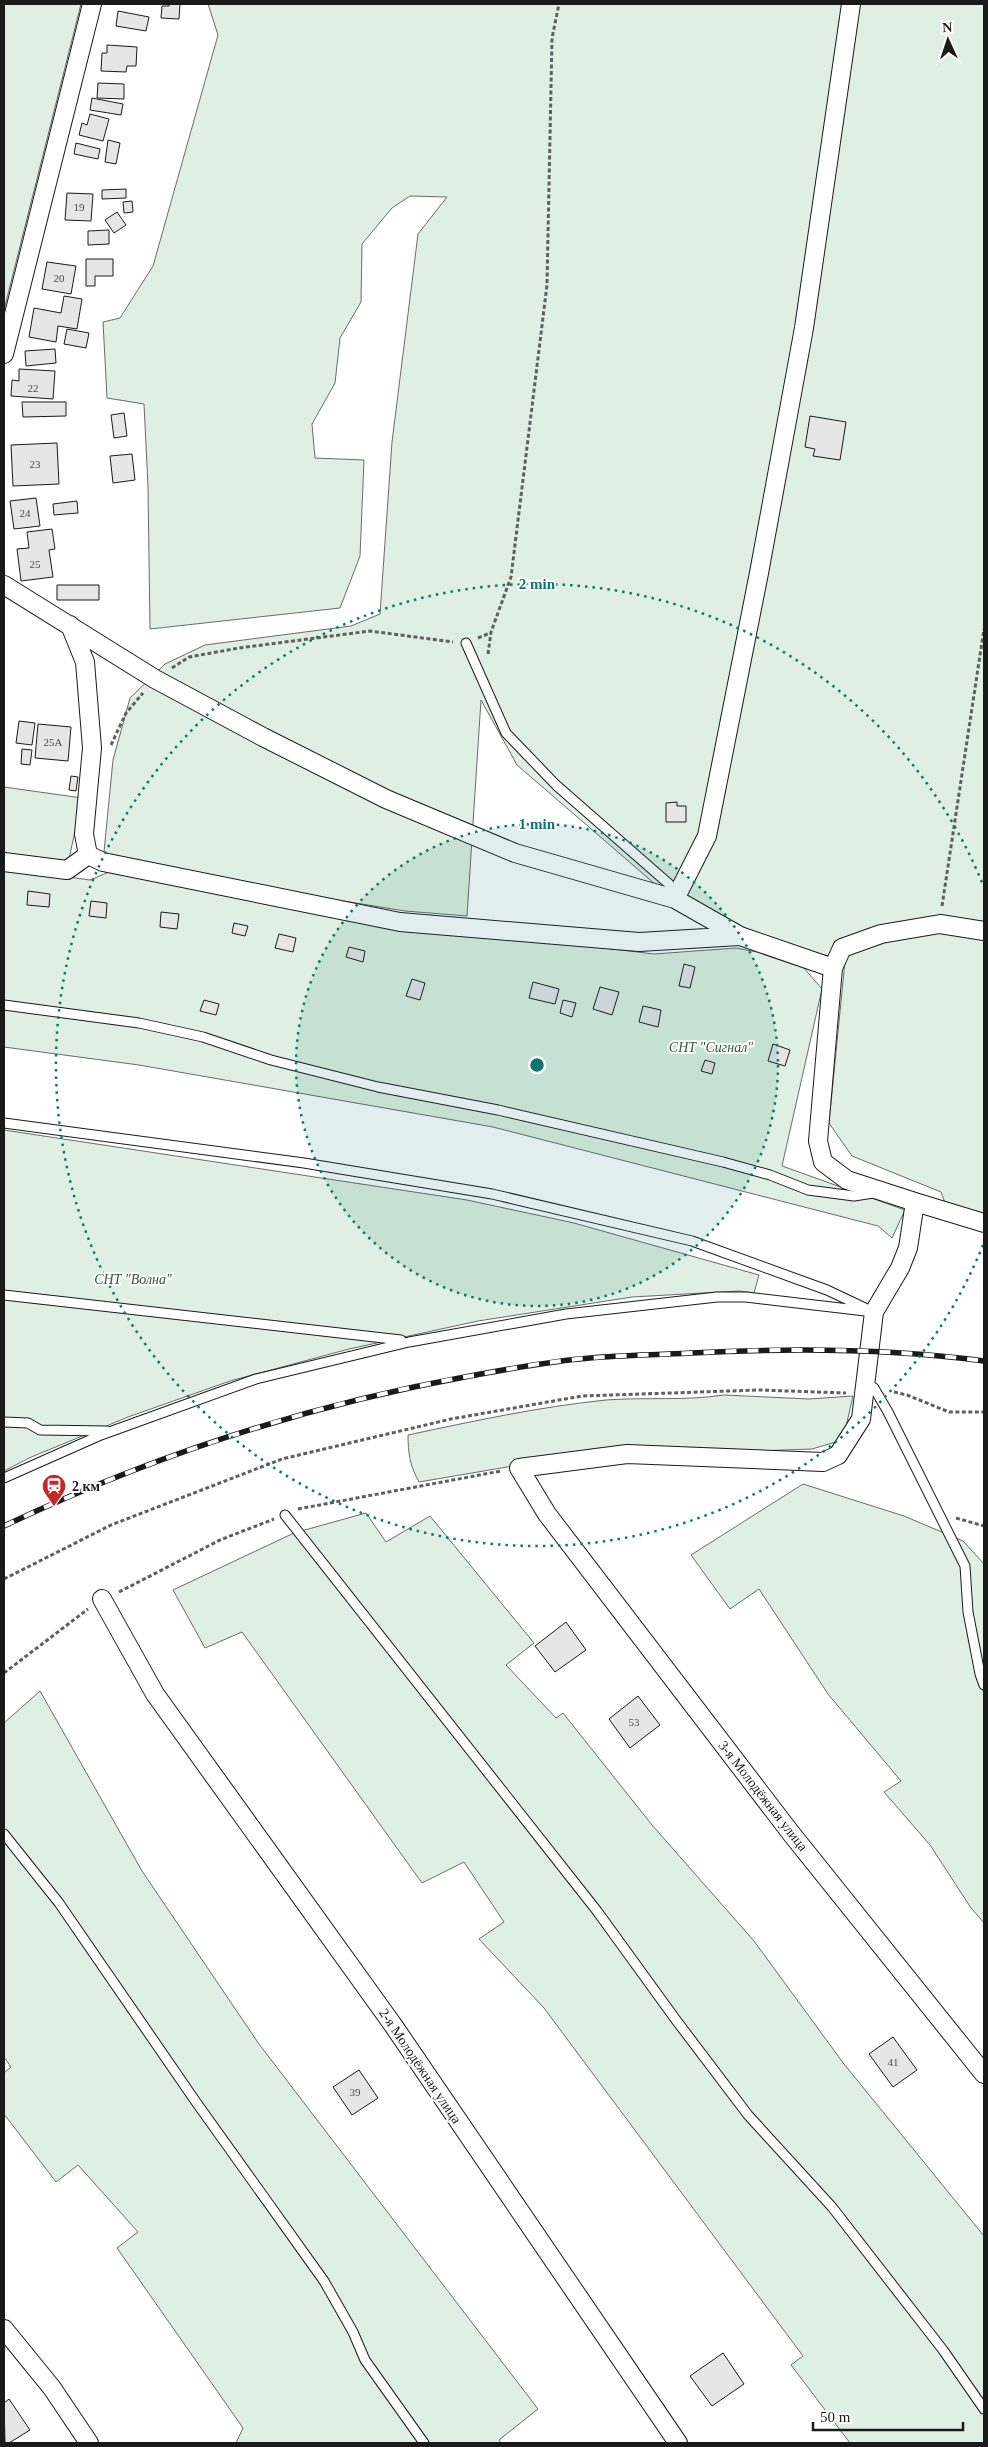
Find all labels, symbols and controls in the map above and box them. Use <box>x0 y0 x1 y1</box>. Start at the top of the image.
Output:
north arrow <box>923 15 973 65</box>
text: N <box>942 20 953 35</box>
house number: 19 <box>74 201 85 213</box>
house number: 20 <box>54 272 65 284</box>
house number: 22 <box>28 382 39 394</box>
house number: 23 <box>30 458 41 470</box>
house number: 24 <box>20 507 31 519</box>
house number: 25 <box>30 558 41 570</box>
text: 2 min <box>519 576 556 592</box>
house number: 25А <box>44 736 63 748</box>
text: 1 min <box>519 816 556 832</box>
park label: СНТ "Сигнал" <box>669 1040 753 1055</box>
centre of rings <box>528 1056 546 1074</box>
park label: СНТ "Волна" <box>94 1272 172 1287</box>
station icon: 2 км <box>41 1473 67 1507</box>
place label: 2 км <box>72 1479 101 1494</box>
house number: 53 <box>629 1716 640 1728</box>
street label: 3-я Молодёжная улица <box>715 1738 811 1855</box>
street label: 2-я Молодёжная улица <box>376 2006 464 2127</box>
house number: 41 <box>888 2056 899 2068</box>
house number: 39 <box>350 2086 361 2098</box>
scale bar <box>813 2400 963 2432</box>
text: 50 m <box>820 2409 851 2425</box>

